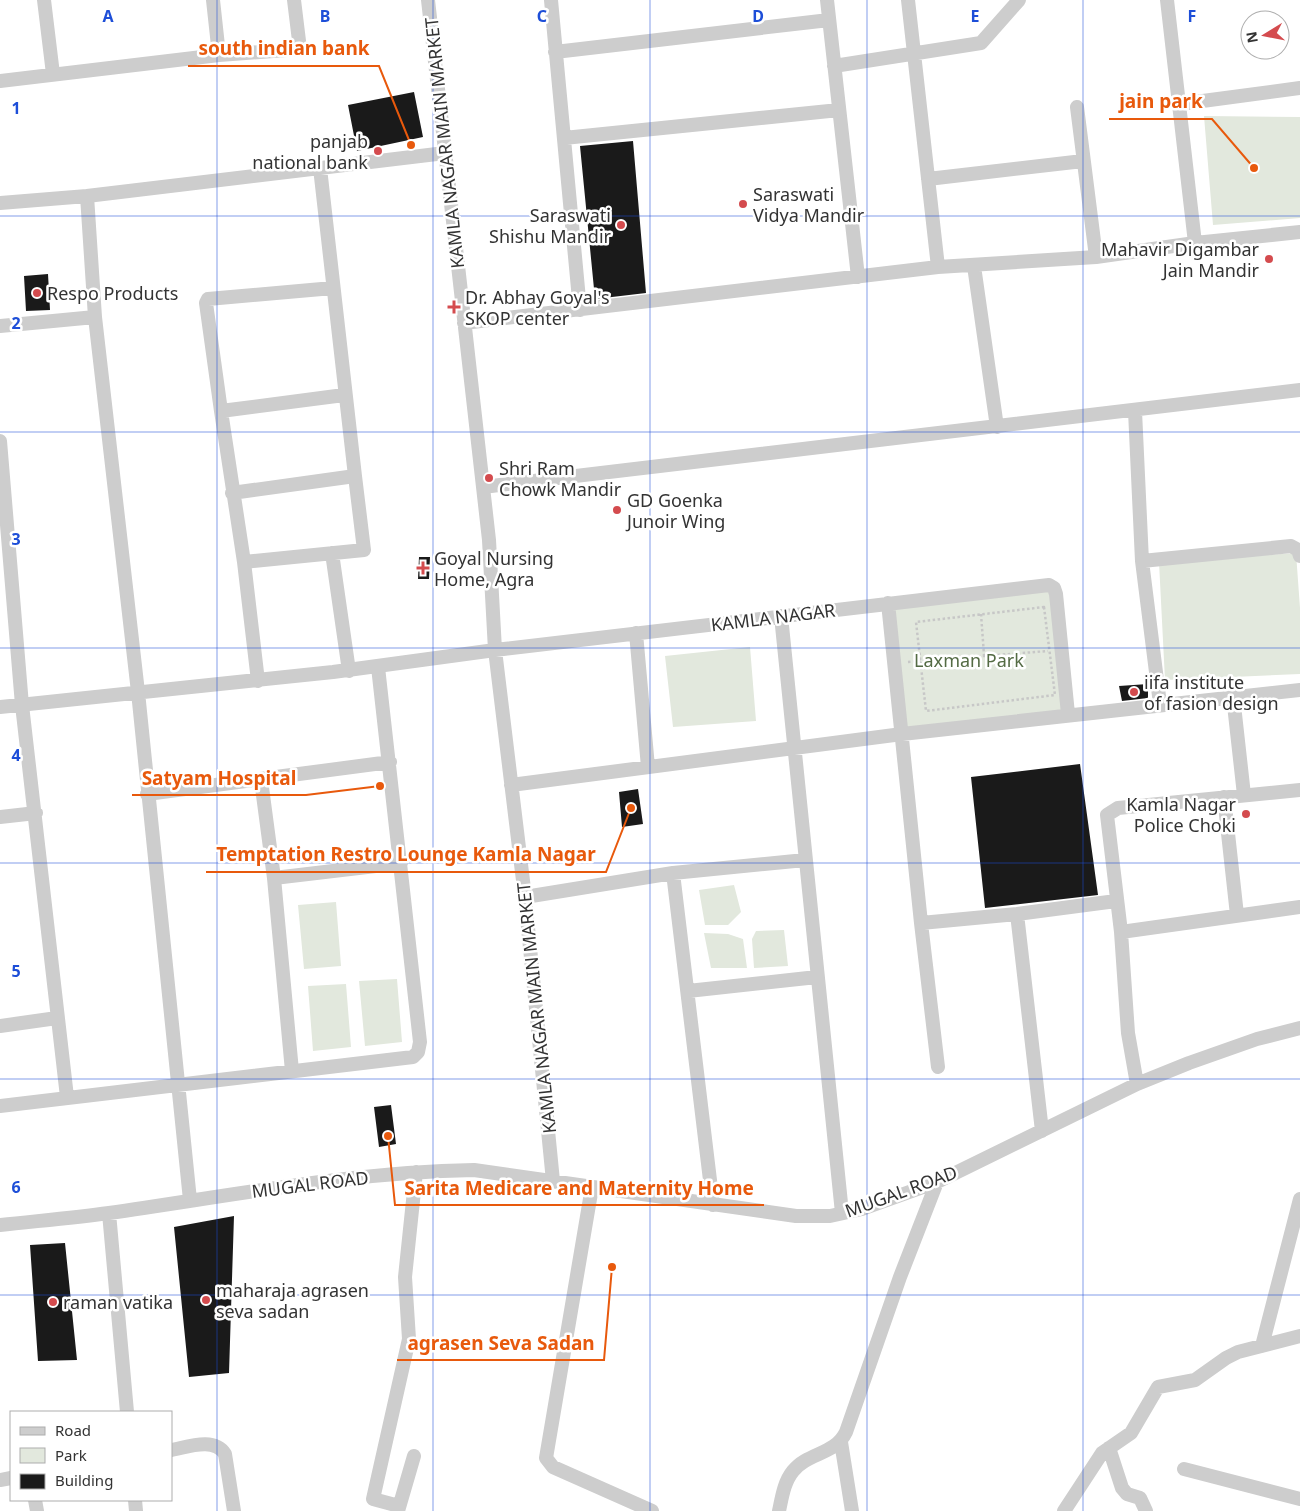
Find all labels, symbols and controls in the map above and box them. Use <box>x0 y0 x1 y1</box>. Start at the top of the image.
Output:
text: A <box>102 5 114 27</box>
text: B <box>320 5 330 27</box>
text: C <box>537 5 547 27</box>
text: D <box>752 5 764 27</box>
text: E <box>971 5 980 27</box>
text: F <box>1188 5 1196 27</box>
north arrow <box>1240 10 1290 60</box>
street label: KAMLA NAGAR MAIN MARKET <box>419 16 469 270</box>
text: N <box>1241 30 1262 45</box>
callout: south indian bank <box>188 32 379 66</box>
text: south indian bank <box>198 35 370 61</box>
callout: jain park <box>1109 85 1212 119</box>
text: jain park <box>1118 88 1203 114</box>
text: 1 <box>11 97 21 119</box>
place label: panjab national bank <box>252 129 368 174</box>
marker: panjab national bank <box>372 145 384 157</box>
place label: Saraswati Vidya Mandir <box>753 182 865 227</box>
marker: Saraswati Vidya Mandir <box>737 198 749 210</box>
place label: Saraswati Shishu Mandir <box>489 203 612 248</box>
marker: Saraswati Shishu Mandir <box>615 219 627 231</box>
place label: Mahavir Digambar Jain Mandir <box>1101 237 1260 282</box>
marker: Mahavir Digambar Jain Mandir <box>1263 253 1275 265</box>
place label: Respo Products <box>47 281 178 305</box>
place label: Dr. Abhay Goyal's SKOP center <box>465 285 610 330</box>
marker: Respo Products <box>31 287 43 299</box>
marker: Dr. Abhay Goyal's SKOP center <box>447 300 461 314</box>
text: 2 <box>11 312 21 334</box>
place label: Shri Ram Chowk Mandir <box>499 456 622 501</box>
marker: Shri Ram Chowk Mandir <box>483 472 495 484</box>
place label: GD Goenka Junoir Wing <box>625 488 725 533</box>
marker: GD Goenka Junoir Wing <box>611 504 623 516</box>
text: 3 <box>11 528 21 550</box>
place label: Goyal Nursing Home, Agra <box>434 546 554 591</box>
marker: Goyal Nursing Home, Agra <box>416 561 430 575</box>
street label: KAMLA NAGAR <box>709 597 837 637</box>
park label: Laxman Park <box>914 648 1024 672</box>
place label: iifa institute of fasion design <box>1144 670 1279 715</box>
marker: iifa institute of fasion design <box>1128 686 1140 698</box>
text: 4 <box>11 744 21 766</box>
callout: Satyam Hospital <box>132 761 306 795</box>
text: Satyam Hospital <box>142 765 296 791</box>
place label: Kamla Nagar Police Choki <box>1126 792 1237 837</box>
marker: Kamla Nagar Police Choki <box>1240 808 1252 820</box>
callout: Temptation Restro Lounge Kamla Nagar <box>206 838 606 872</box>
text: Temptation Restro Lounge Kamla Nagar <box>216 841 596 867</box>
street label: KAMLA NAGAR MAIN MARKET <box>511 881 561 1135</box>
text: 5 <box>11 960 21 982</box>
street label: MUGAL ROAD <box>842 1160 960 1222</box>
street label: MUGAL ROAD <box>250 1165 370 1203</box>
callout: Sarita Medicare and Maternity Home <box>395 1171 764 1205</box>
text: Sarita Medicare and Maternity Home <box>404 1175 754 1201</box>
text: 6 <box>11 1176 21 1198</box>
place label: maharaja agrasen seva sadan <box>216 1278 369 1323</box>
place label: raman vatika <box>63 1290 173 1314</box>
marker: maharaja agrasen seva sadan <box>200 1294 212 1306</box>
marker: raman vatika <box>47 1296 59 1308</box>
callout: agrasen Seva Sadan <box>397 1326 604 1360</box>
text: agrasen Seva Sadan <box>407 1330 595 1356</box>
legend <box>10 1411 172 1501</box>
text: Road <box>55 1420 91 1440</box>
text: Park <box>55 1445 87 1465</box>
text: Building <box>55 1470 113 1490</box>

